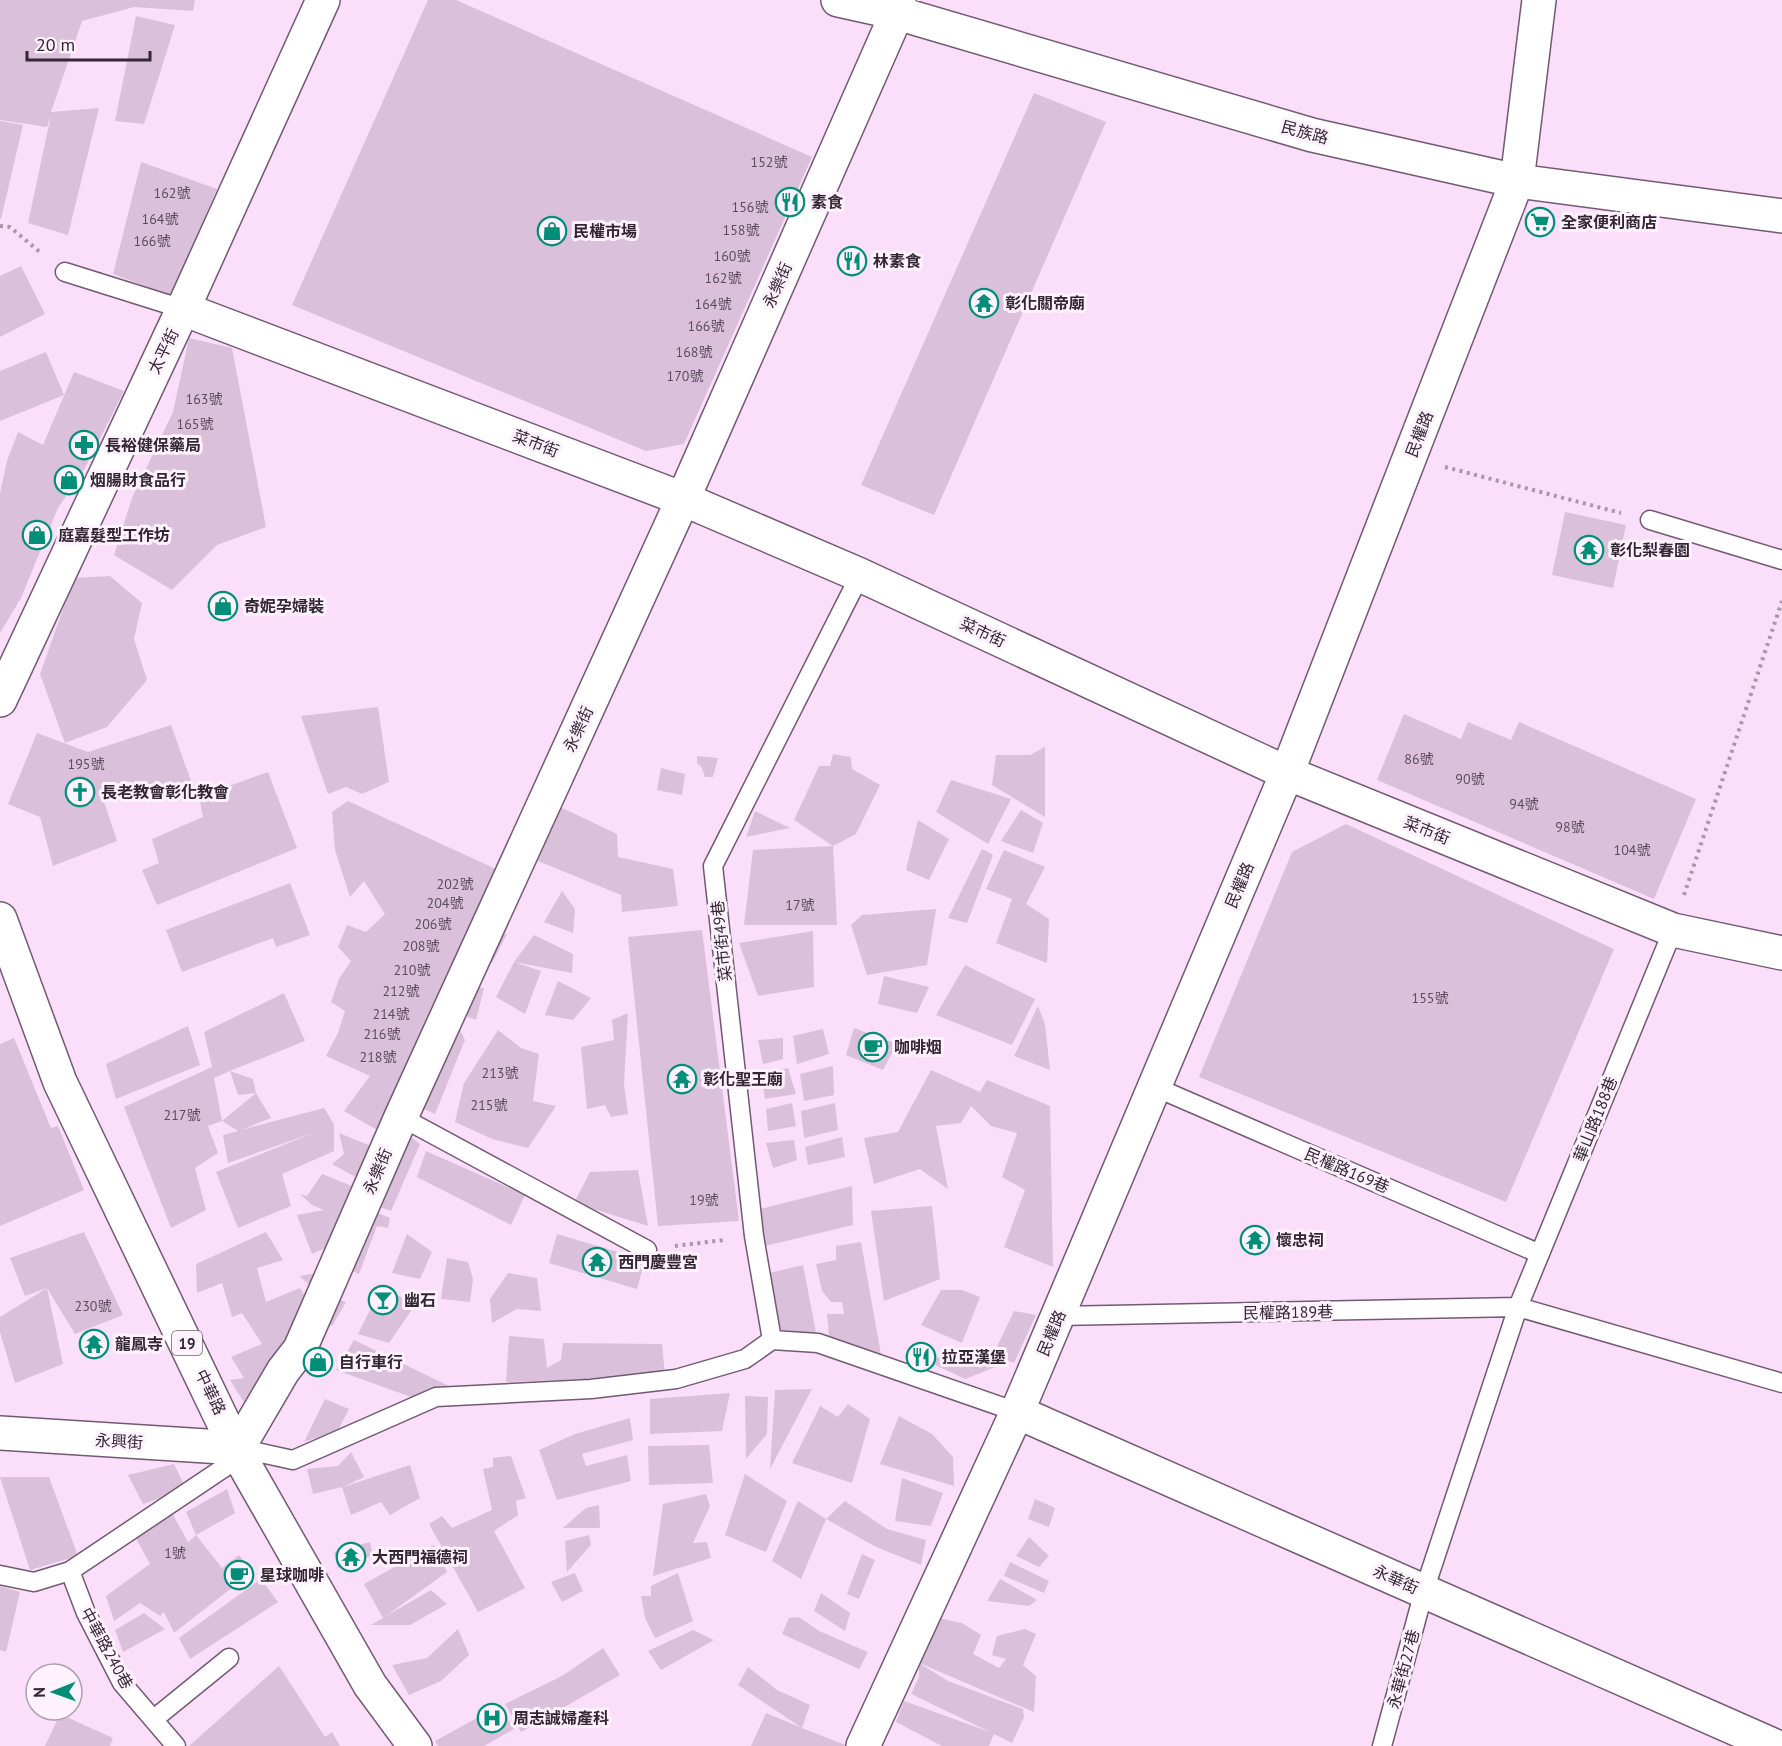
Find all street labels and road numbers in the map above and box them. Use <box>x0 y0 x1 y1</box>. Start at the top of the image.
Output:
street label: 民族路 <box>1279 116 1331 148</box>
street label: 永樂街 <box>758 259 796 311</box>
street label: 太平街 <box>143 325 183 377</box>
street label: 民權路 <box>1401 408 1437 460</box>
street label: 菜市街 <box>510 425 562 461</box>
street label: 菜市街 <box>957 613 1009 651</box>
street label: 永樂街 <box>559 703 597 755</box>
street label: 菜市街 <box>1401 812 1453 848</box>
street label: 民權路 <box>1220 859 1258 911</box>
street label: 菜市街49巷 <box>707 899 735 983</box>
street label: 華山路188巷 <box>1569 1073 1621 1165</box>
street label: 民權路169巷 <box>1302 1143 1392 1197</box>
street label: 永樂街 <box>358 1145 396 1197</box>
street label: 民權路189巷 <box>1243 1301 1333 1323</box>
street label: 民權路 <box>1032 1307 1070 1359</box>
road number: 19 <box>172 1331 202 1355</box>
street label: 中華路 <box>191 1366 231 1418</box>
street label: 永興街 <box>95 1430 143 1452</box>
street label: 永華街 <box>1370 1560 1422 1598</box>
street label: 中華路240巷 <box>76 1604 138 1692</box>
street label: 永華街27巷 <box>1383 1627 1423 1711</box>

